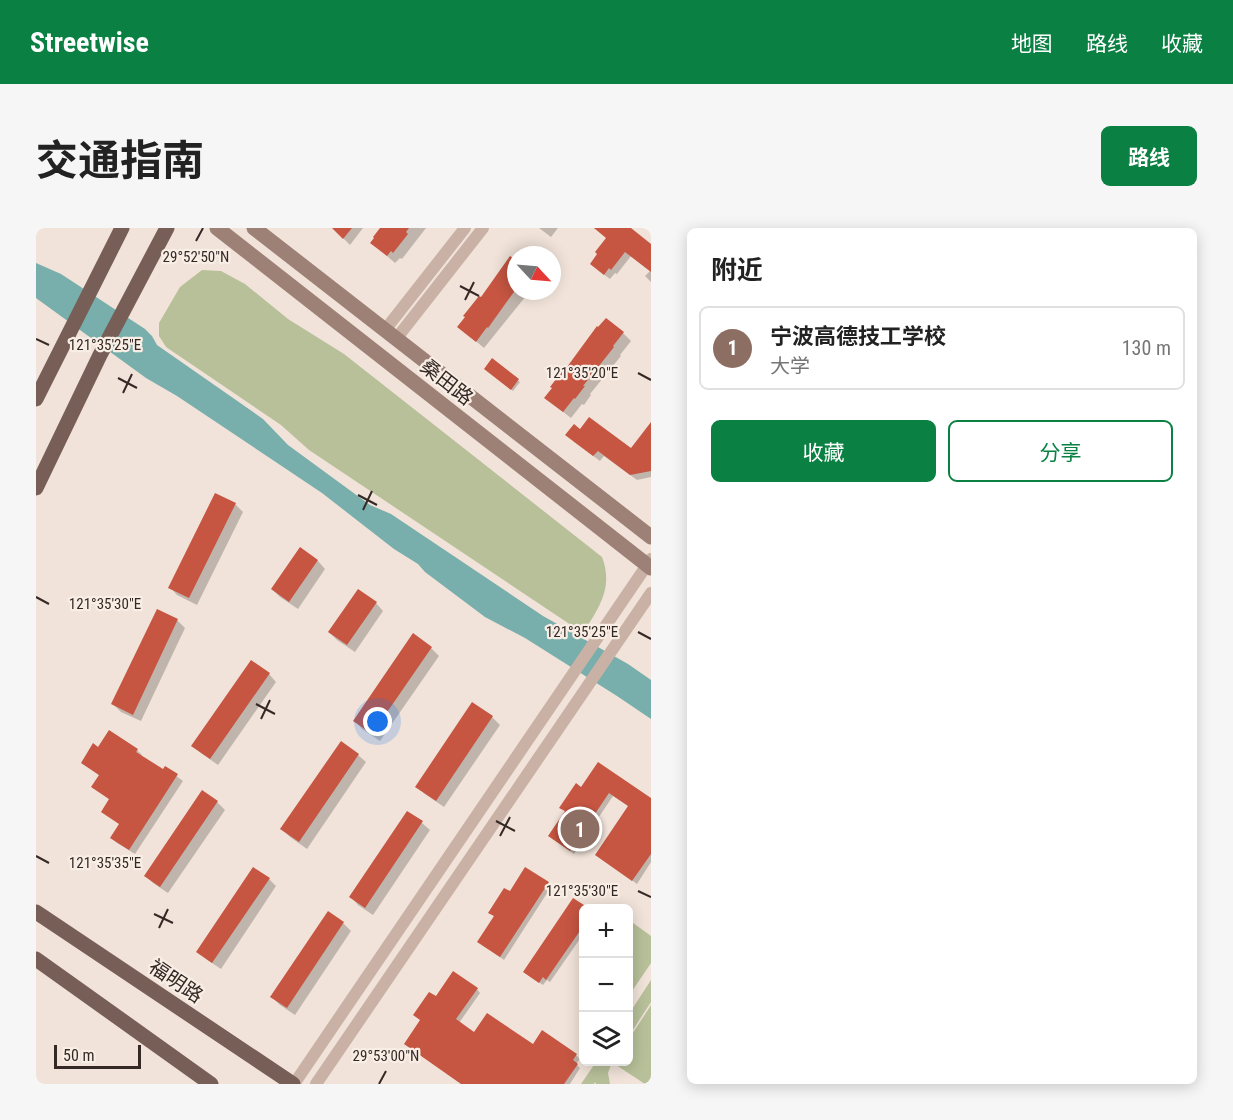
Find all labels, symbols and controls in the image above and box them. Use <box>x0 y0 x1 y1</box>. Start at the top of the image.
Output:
text: Streetwise <box>30 26 149 59</box>
text: 地图 <box>1011 32 1053 56</box>
text: 路线 <box>1086 32 1128 56</box>
text: 收藏 <box>1161 32 1203 56</box>
button: 路线 <box>1101 126 1197 186</box>
text: 交通指南 <box>36 136 204 185</box>
north arrow <box>507 246 561 300</box>
text: 29°52'50"N <box>163 248 229 266</box>
text: 附近 <box>711 255 763 285</box>
text: 宁波高德技工学校 <box>770 324 946 349</box>
text: 121°35'25"E <box>69 336 141 354</box>
text: 1 <box>727 336 738 360</box>
text: 130 m <box>1122 336 1171 360</box>
street label: 桑田路 <box>416 354 478 410</box>
text: 大学 <box>770 354 810 378</box>
text: 121°35'20"E <box>546 364 618 382</box>
button: 收藏 <box>711 420 936 482</box>
button: 分享 <box>948 420 1173 482</box>
text: 121°35'30"E <box>69 595 141 613</box>
text: 121°35'25"E <box>546 623 618 641</box>
your location <box>363 707 392 736</box>
pin: 1 <box>560 806 600 852</box>
text: 121°35'35"E <box>69 854 141 872</box>
text: 121°35'30"E <box>546 882 618 900</box>
map controls <box>579 904 633 1066</box>
button: + <box>579 904 633 958</box>
street label: 福明路 <box>144 954 208 1008</box>
button: − <box>579 958 633 1012</box>
button: layers <box>579 1012 633 1066</box>
scale bar <box>54 1042 141 1070</box>
text: 50 m <box>63 1046 95 1065</box>
text: 29°53'00"N <box>353 1047 419 1065</box>

